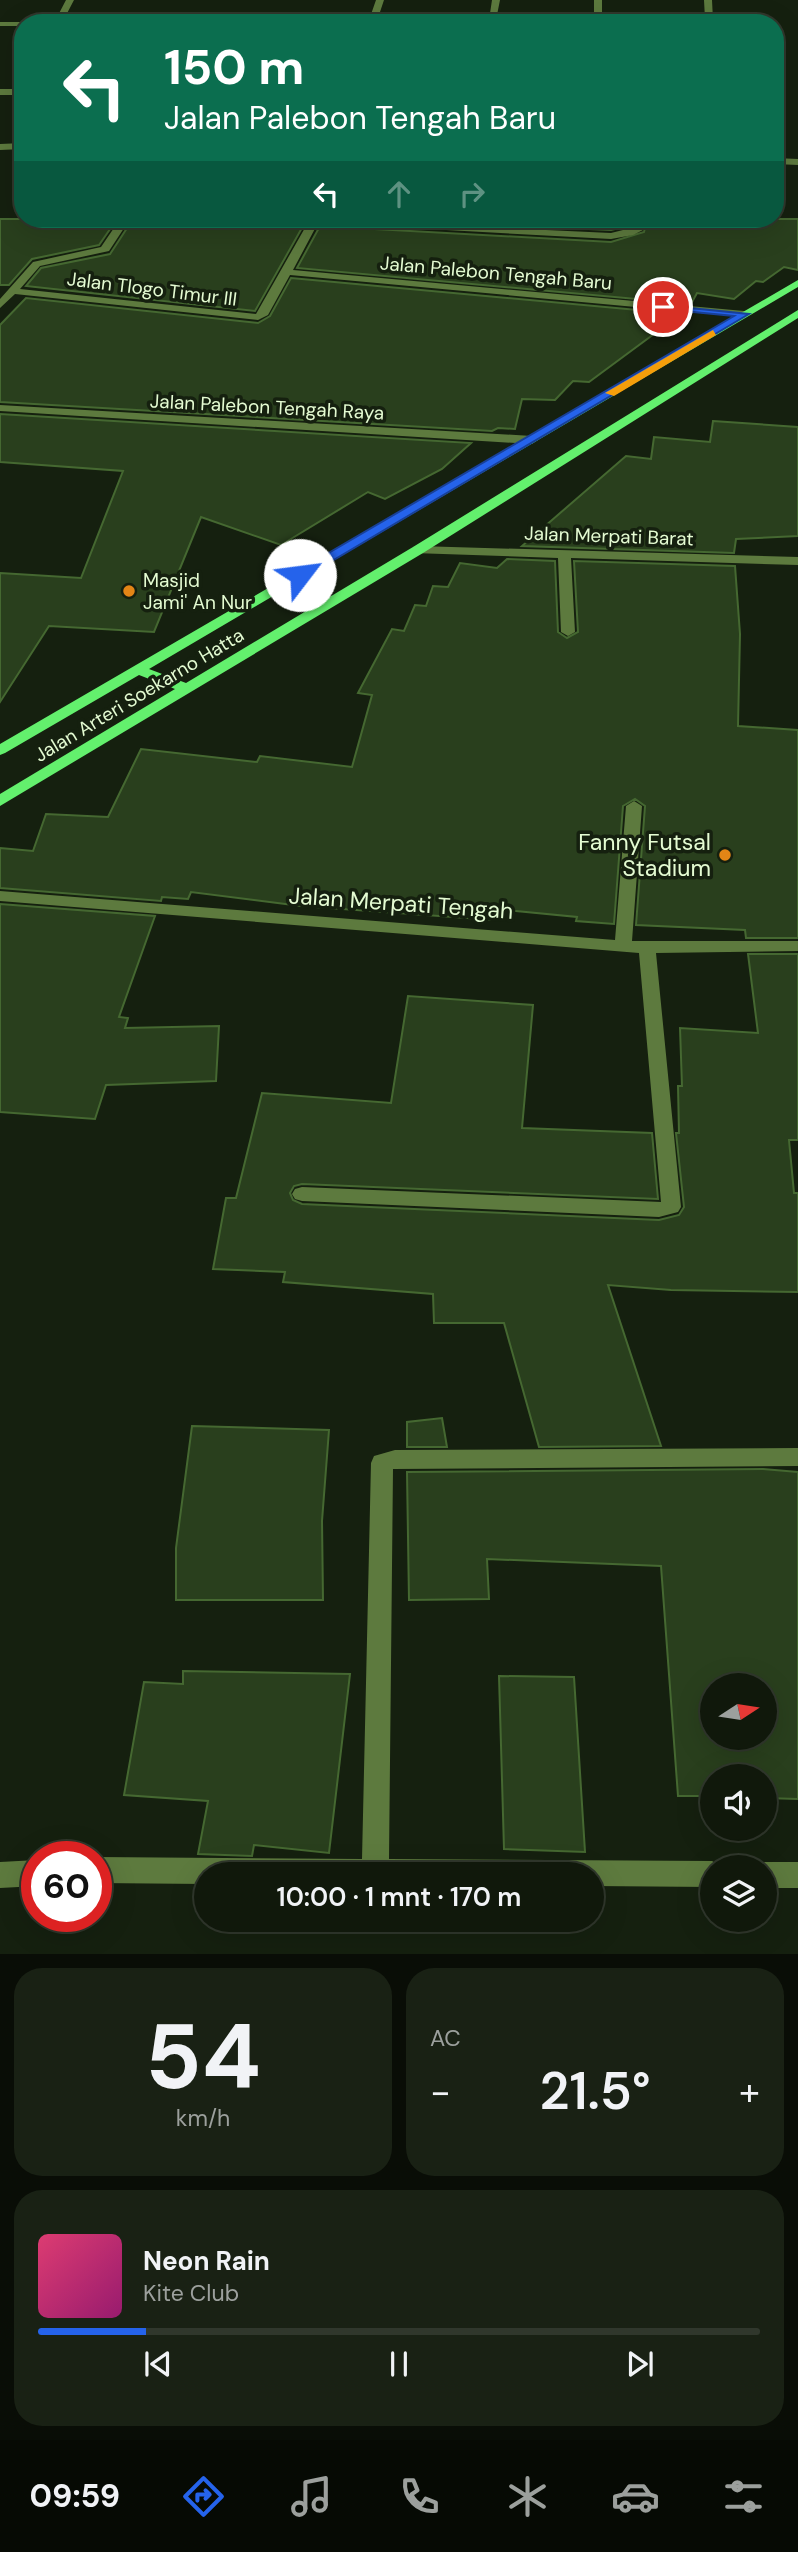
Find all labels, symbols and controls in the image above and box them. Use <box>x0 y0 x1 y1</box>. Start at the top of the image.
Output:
text: 150 m <box>164 35 304 99</box>
icon: left <box>49 42 140 133</box>
text: Jalan Palebon Tengah Baru <box>164 97 556 139</box>
icon: left <box>307 175 345 213</box>
icon: ahead <box>380 175 418 213</box>
icon: right <box>453 175 491 213</box>
street label: Jalan Palebon Tengah Baru <box>379 250 613 296</box>
street label: Jalan Tlogo Timur III <box>66 266 238 312</box>
pin <box>633 277 693 337</box>
icon: arrive <box>644 288 682 326</box>
street label: Jalan Palebon Tengah Raya <box>149 388 385 426</box>
street label: Jalan Merpati Barat <box>524 521 694 551</box>
position arrow <box>263 538 337 612</box>
place label: Masjid Jami' An Nur <box>143 568 252 615</box>
marker: Masjid Jami' An Nur <box>121 583 137 599</box>
street label: Jalan Arteri Soekarno Hatta <box>30 622 248 768</box>
place label: Fanny Futsal Stadium <box>578 827 711 883</box>
marker: Fanny Futsal Stadium <box>717 847 733 863</box>
street label: Jalan Merpati Tengah <box>288 880 514 926</box>
north arrow <box>700 1673 777 1750</box>
map controls <box>700 1673 777 1932</box>
button: sound <box>700 1764 777 1841</box>
speed limit sign: 60 <box>21 1841 112 1932</box>
button: layers <box>700 1855 777 1932</box>
text: 10:00 · 1 mnt · 170 m <box>277 1880 521 1914</box>
text: 54 <box>145 1998 261 2116</box>
text: AC <box>430 2023 461 2053</box>
text: 21.5° <box>539 2057 651 2125</box>
text: − <box>430 2067 451 2117</box>
text: + <box>739 2067 760 2117</box>
text: km/h <box>176 2103 230 2133</box>
text: Neon Rain <box>143 2244 270 2278</box>
text: Kite Club <box>143 2278 239 2308</box>
icon: previous <box>139 2345 177 2383</box>
icon: pause <box>380 2345 418 2383</box>
icon: next <box>621 2345 659 2383</box>
icon: directions <box>179 2472 228 2521</box>
icon: music <box>287 2472 336 2521</box>
icon: phone <box>395 2472 444 2521</box>
icon: climate <box>503 2472 552 2521</box>
icon: car <box>611 2472 660 2521</box>
icon: filters <box>719 2472 768 2521</box>
text: 09:59 <box>30 2475 120 2517</box>

